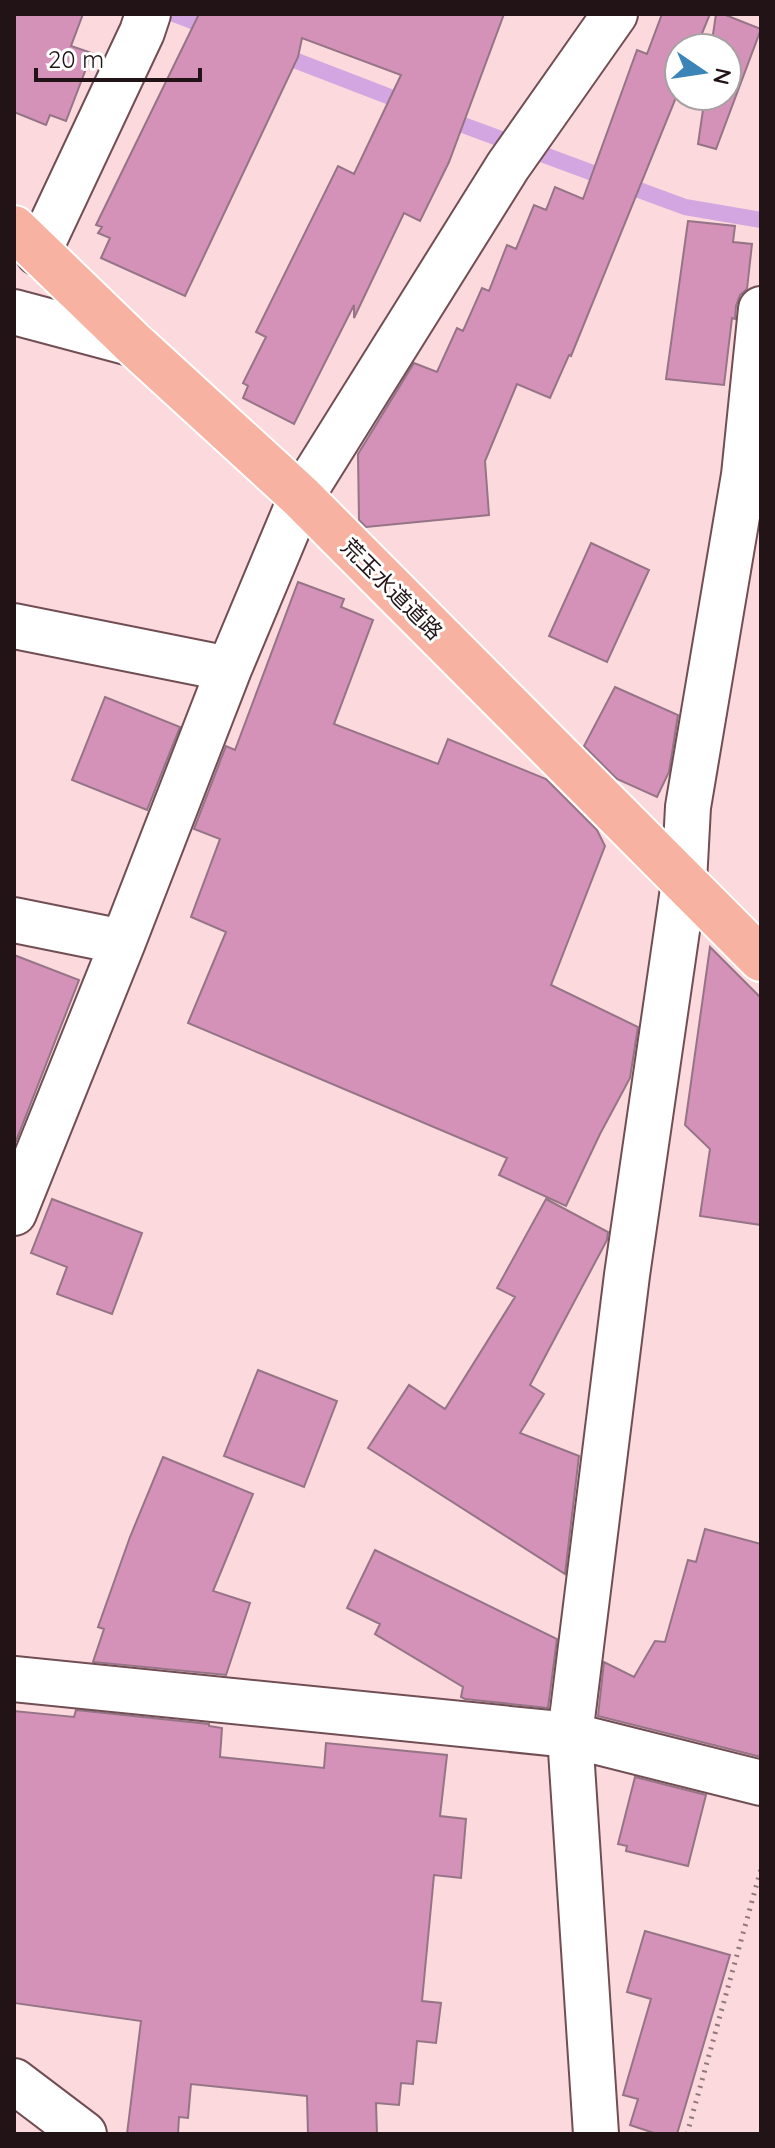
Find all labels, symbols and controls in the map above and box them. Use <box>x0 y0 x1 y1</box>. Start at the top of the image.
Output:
scale bar <box>36 32 200 82</box>
north arrow <box>663 32 743 112</box>
text: 20 m <box>48 44 104 74</box>
text: N <box>707 65 738 88</box>
street label: 荒玉水道道路 <box>335 532 449 646</box>

